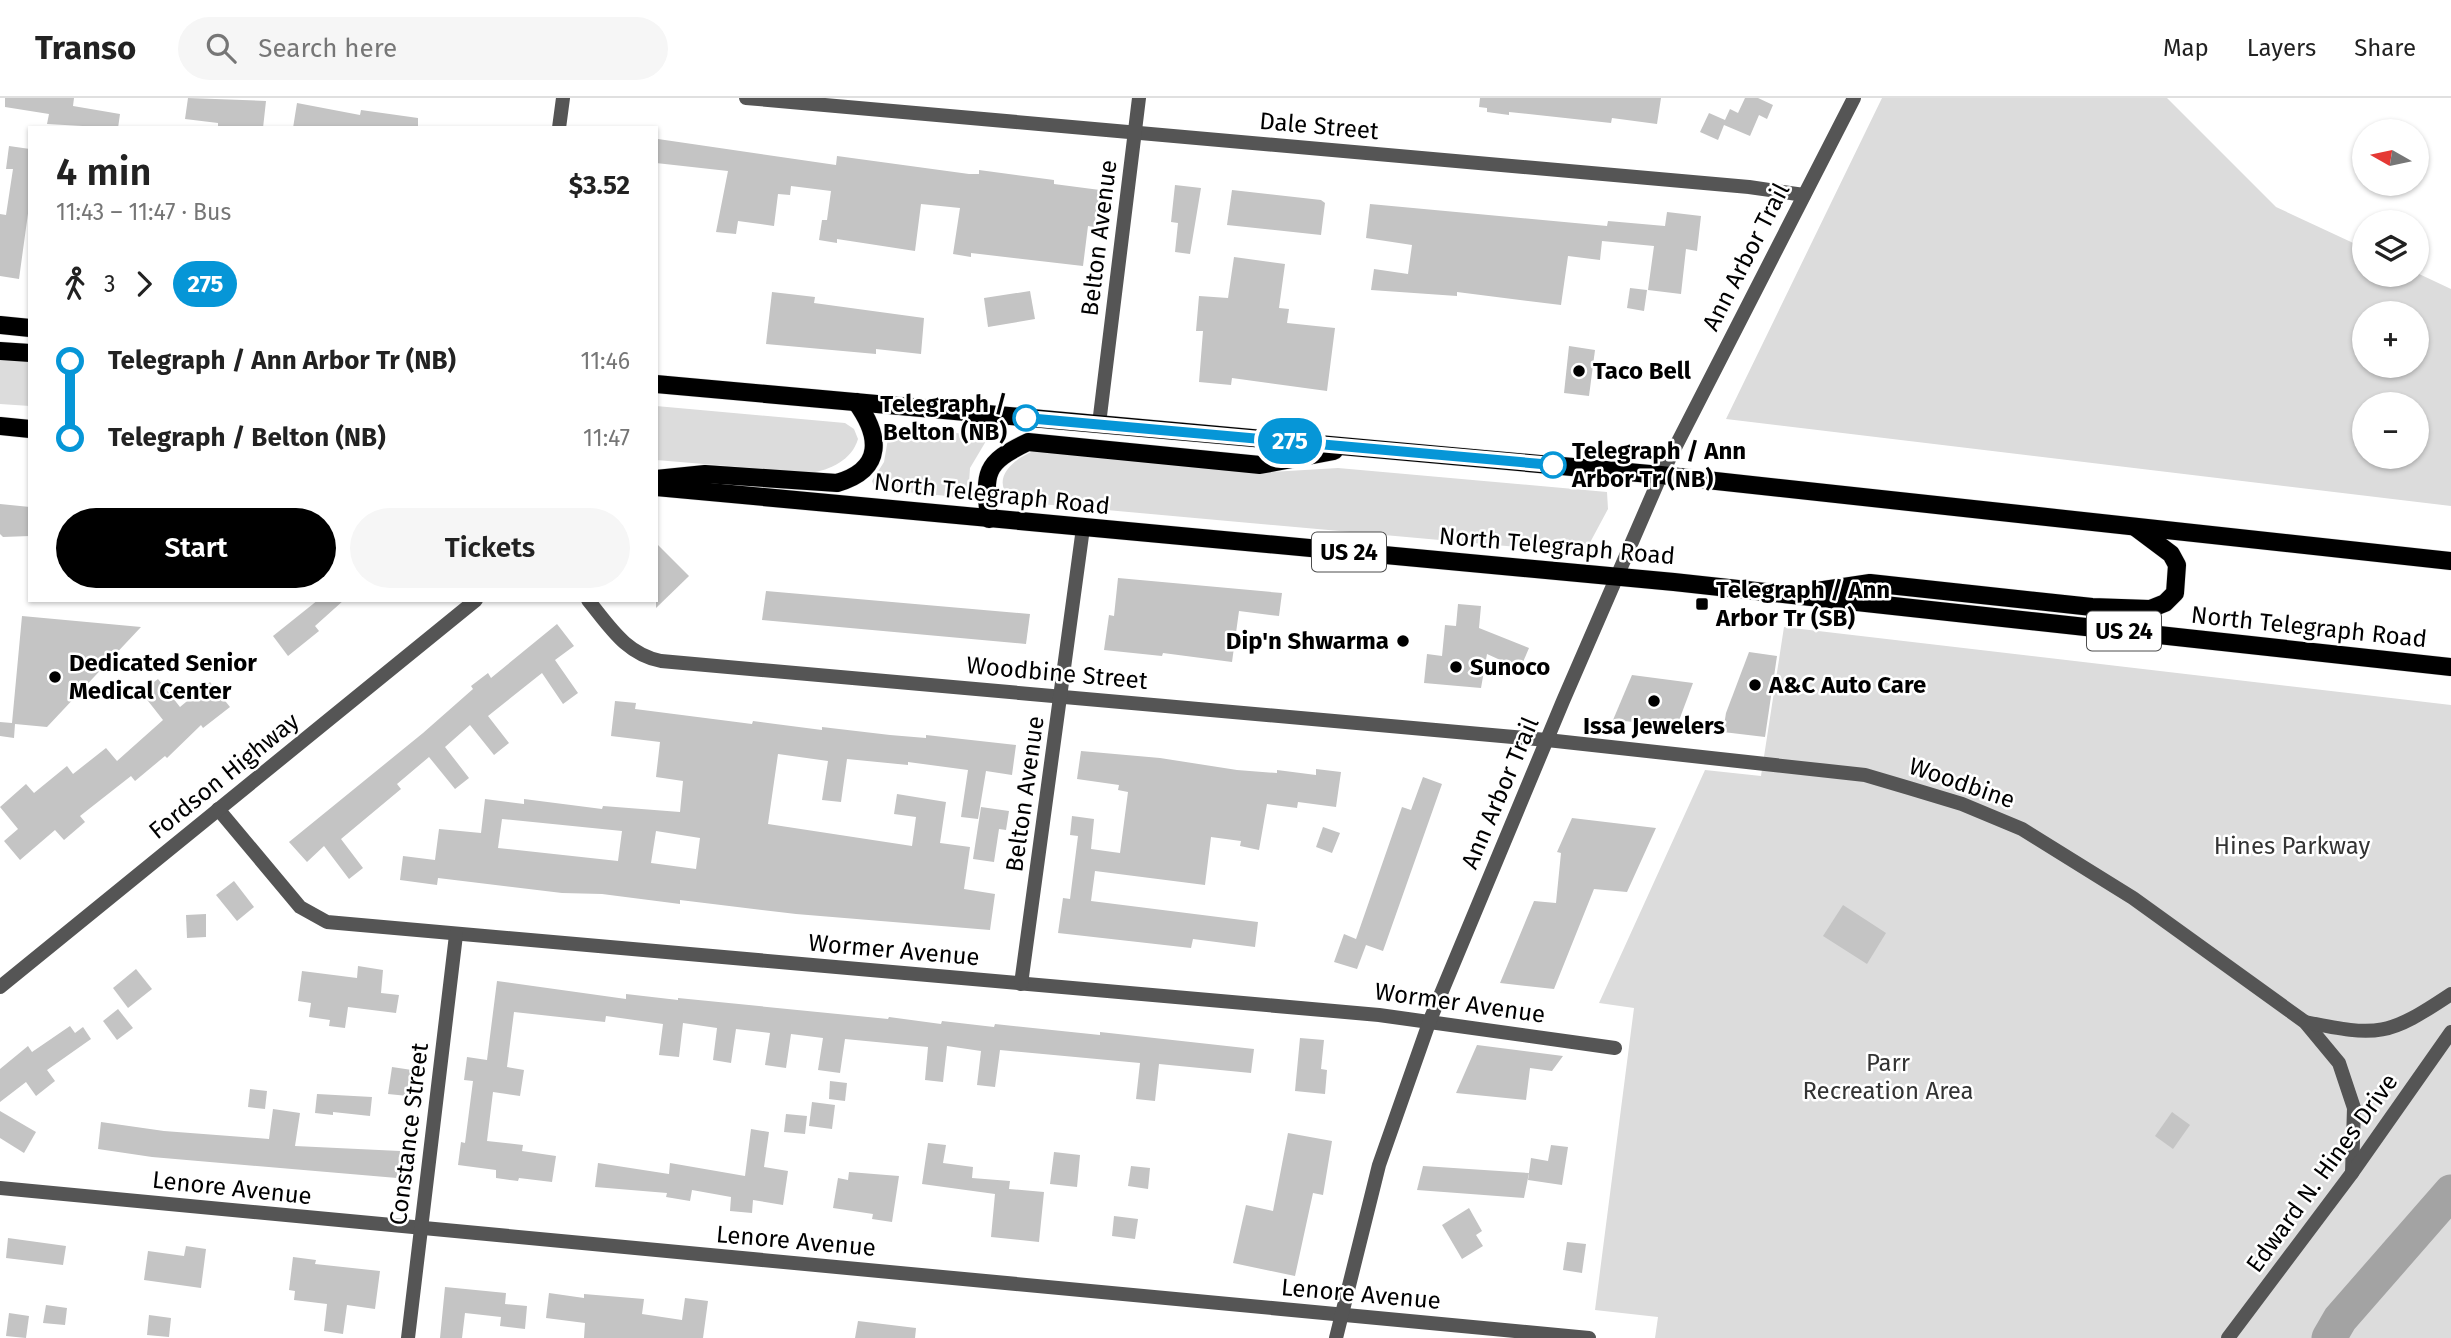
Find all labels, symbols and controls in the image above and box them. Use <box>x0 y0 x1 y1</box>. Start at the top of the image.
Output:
search box <box>178 17 668 80</box>
text: Transo <box>35 28 136 68</box>
icon: search <box>202 29 240 67</box>
text: Search here <box>258 33 397 64</box>
text: Map <box>2163 34 2209 62</box>
text: Layers <box>2247 34 2316 62</box>
text: Share <box>2354 34 2416 62</box>
street label: Dale Street <box>1258 107 1380 145</box>
north arrow <box>2352 119 2429 196</box>
map controls <box>2352 119 2429 469</box>
text: 4 min <box>56 149 151 195</box>
street label: Belton Avenue <box>1076 158 1122 318</box>
text: $3.52 <box>569 170 630 201</box>
street label: Ann Arbor Trail <box>1697 178 1795 336</box>
text: 11:43 – 11:47 · Bus <box>56 198 231 226</box>
button: layers <box>2352 210 2429 287</box>
icon: walk <box>56 265 94 303</box>
icon: forward <box>125 265 163 303</box>
text: 3 <box>104 270 115 298</box>
text: 275 <box>187 270 223 298</box>
button: + <box>2352 301 2429 378</box>
text: Telegraph / Ann Arbor Tr (NB) <box>108 345 456 376</box>
text: 11:46 <box>581 347 630 375</box>
place label: Taco Bell <box>1593 357 1692 385</box>
marker: Taco Bell <box>1571 363 1587 379</box>
place label: Telegraph / Belton (NB) <box>880 390 1007 446</box>
button: − <box>2352 392 2429 469</box>
marker: Telegraph / Belton (NB) <box>1013 405 1039 431</box>
line badge: 275 <box>1250 418 1330 464</box>
text: Telegraph / Belton (NB) <box>108 422 386 453</box>
text: 11:47 <box>583 424 630 452</box>
text: 275 <box>1272 427 1308 455</box>
place label: Telegraph / Ann Arbor Tr (NB) <box>1571 437 1746 493</box>
marker: Telegraph / Ann Arbor Tr (NB) <box>1540 452 1566 478</box>
street label: North Telegraph Road <box>873 468 1111 520</box>
button: Start <box>56 508 336 588</box>
button: Tickets <box>350 508 630 588</box>
street label: North Telegraph Road <box>1438 522 1676 570</box>
road number: US 24 <box>1312 533 1386 572</box>
place label: Telegraph / Ann Arbor Tr (SB) <box>1715 576 1890 632</box>
marker: Telegraph / Ann Arbor Tr (SB) <box>1694 596 1710 612</box>
street label: North Telegraph Road <box>2190 601 2428 653</box>
road number: US 24 <box>2087 611 2161 650</box>
place label: Dip'n Shwarma <box>1226 627 1389 655</box>
marker: Dip'n Shwarma <box>1395 633 1411 649</box>
place label: Dedicated Senior Medical Center <box>69 649 257 705</box>
street label: Woodbine Street <box>965 651 1149 695</box>
place label: Sunoco <box>1470 653 1550 681</box>
marker: Sunoco <box>1448 659 1464 675</box>
marker: Dedicated Senior Medical Center <box>47 669 63 685</box>
place label: A&C Auto Care <box>1768 671 1926 699</box>
marker: A&C Auto Care <box>1747 677 1763 693</box>
marker: Issa Jewelers <box>1646 693 1662 709</box>
street label: Fordson Highway <box>143 707 305 845</box>
place label: Issa Jewelers <box>1583 712 1725 740</box>
street label: Ann Arbor Trail <box>1455 713 1545 873</box>
street label: Belton Avenue <box>1000 714 1050 874</box>
street label: Woodbine <box>1905 752 2019 814</box>
park label: Hines Parkway <box>2214 832 2370 860</box>
street label: Wormer Avenue <box>807 929 981 971</box>
street label: Wormer Avenue <box>1373 977 1547 1029</box>
street label: Constance Street <box>384 1041 434 1227</box>
park label: Parr Recreation Area <box>1802 1049 1974 1105</box>
street label: Edward N. Hines Drive <box>2241 1068 2403 1278</box>
street label: Lenore Avenue <box>151 1166 313 1210</box>
street label: Lenore Avenue <box>715 1220 877 1262</box>
street label: Lenore Avenue <box>1280 1273 1442 1315</box>

